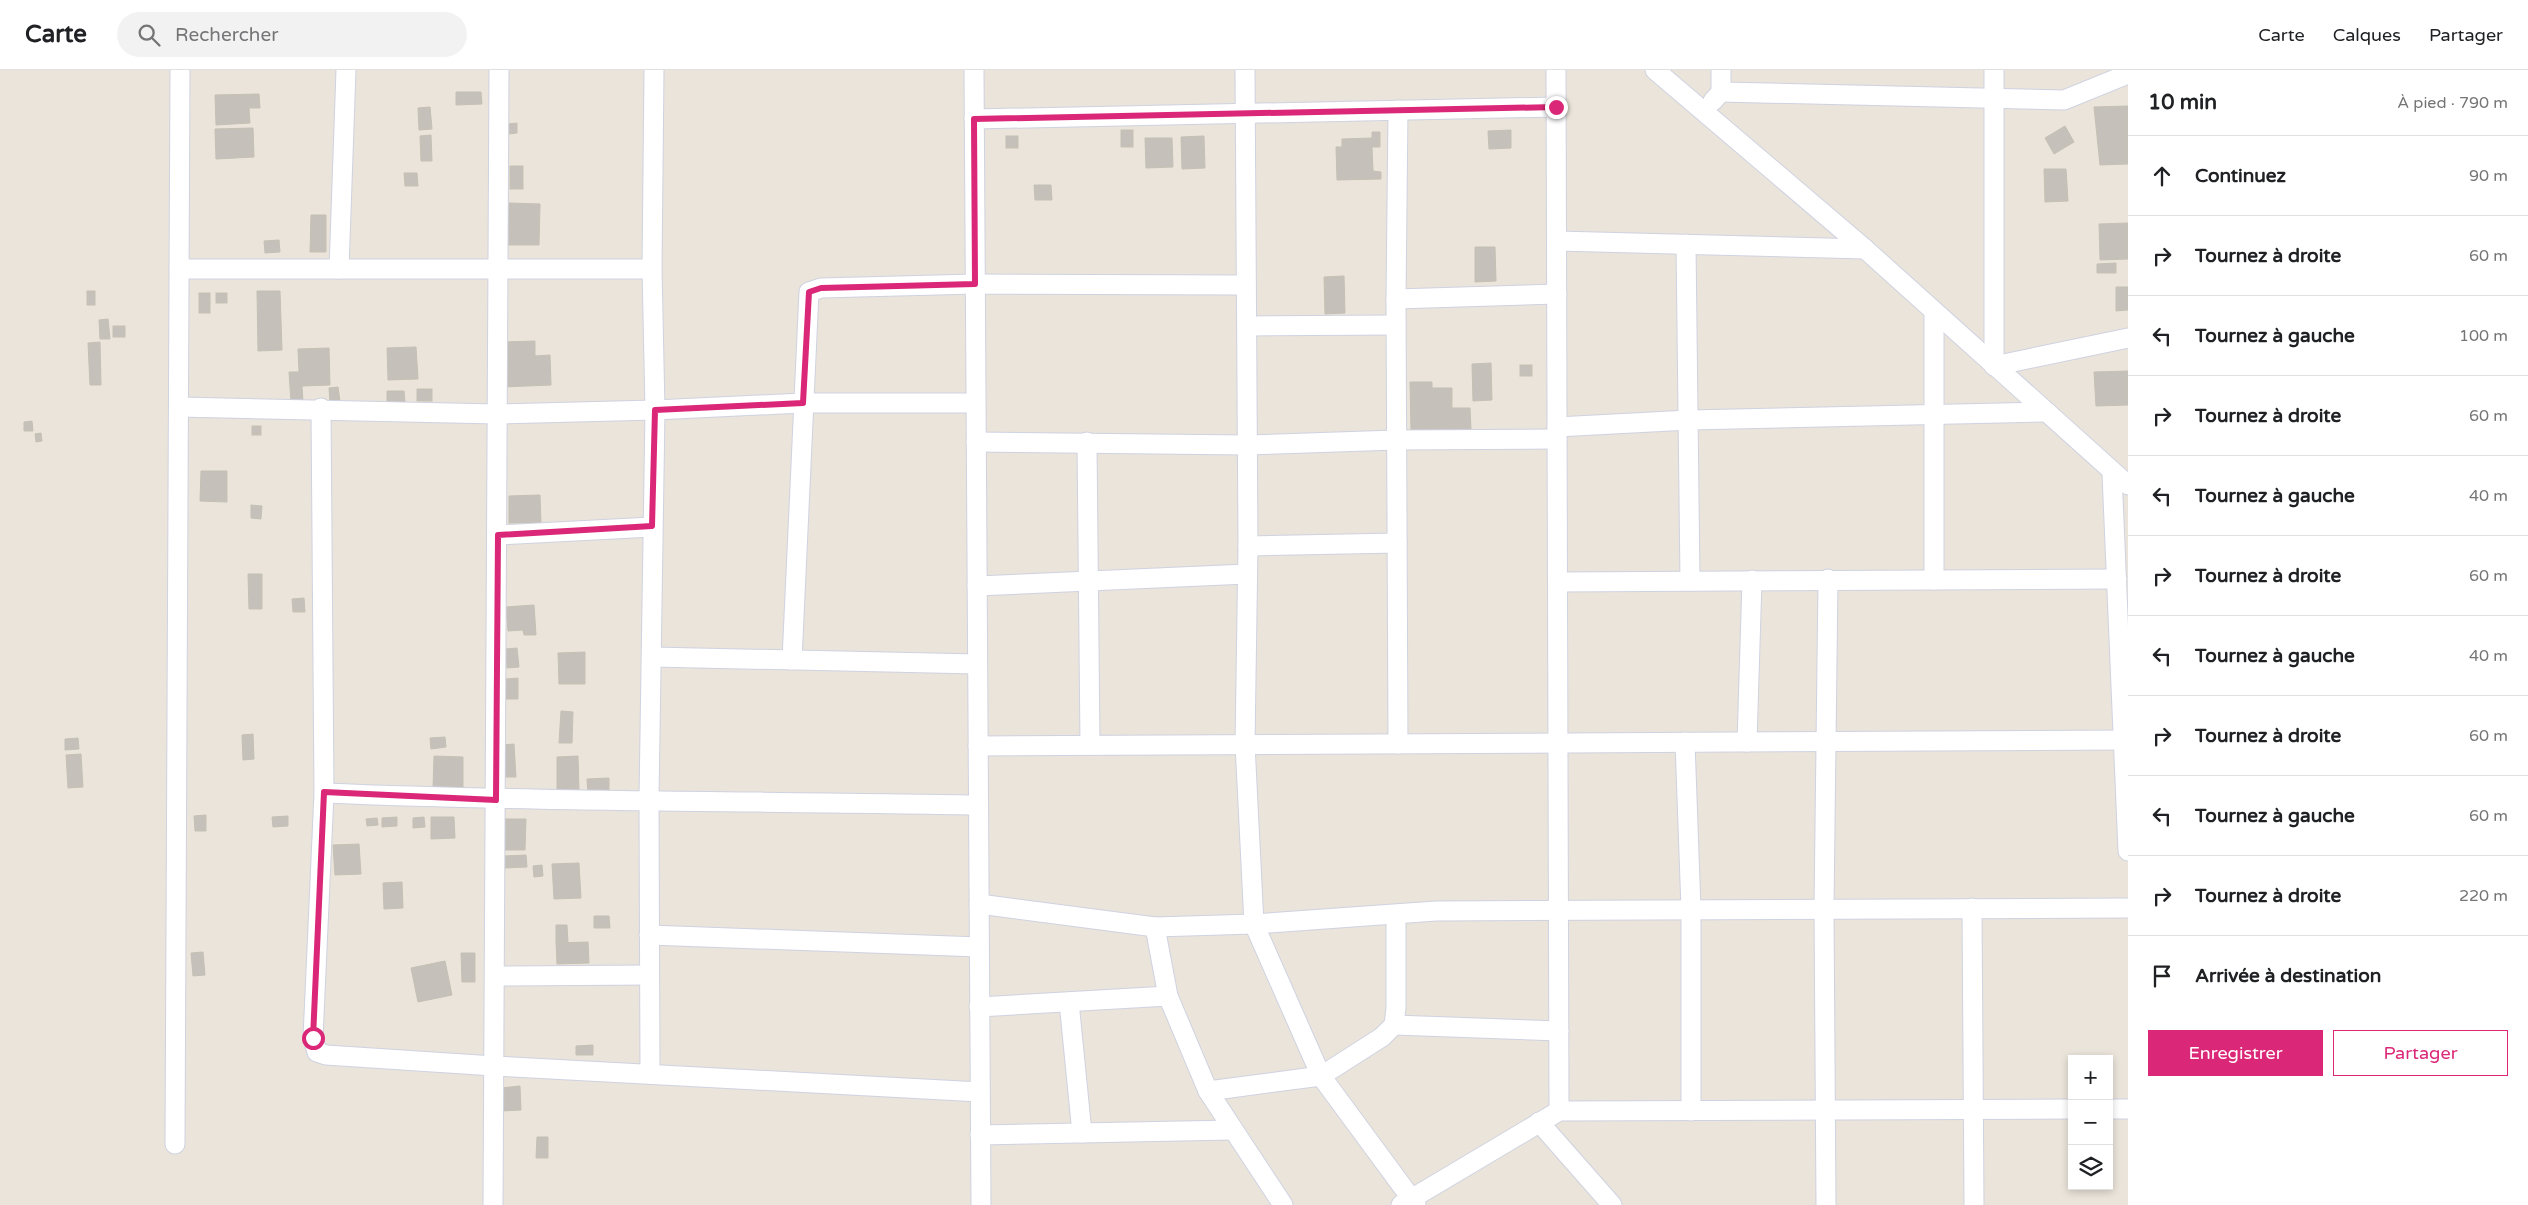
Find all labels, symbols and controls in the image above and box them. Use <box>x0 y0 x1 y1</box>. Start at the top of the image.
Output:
search box <box>117 12 467 57</box>
text: Carte <box>25 20 87 49</box>
icon: search <box>135 21 163 49</box>
text: Rechercher <box>175 24 278 46</box>
text: Carte <box>2258 24 2305 46</box>
text: Calques <box>2333 24 2401 46</box>
text: Partager <box>2429 24 2503 46</box>
text: 10 min <box>2148 90 2217 115</box>
text: À pied · 790 m <box>2397 93 2508 113</box>
route end <box>1545 96 1568 119</box>
icon: ahead <box>2148 162 2176 190</box>
text: Continuez <box>2195 165 2286 187</box>
text: 90 m <box>2469 166 2508 186</box>
icon: right <box>2148 242 2176 270</box>
text: Tournez à droite <box>2195 245 2341 267</box>
text: 60 m <box>2469 246 2508 266</box>
icon: left <box>2148 322 2176 350</box>
text: Tournez à gauche <box>2195 325 2355 347</box>
text: 100 m <box>2459 326 2508 346</box>
icon: right <box>2148 402 2176 430</box>
text: Tournez à droite <box>2195 405 2341 427</box>
text: 60 m <box>2469 406 2508 426</box>
icon: left <box>2148 482 2176 510</box>
text: Tournez à gauche <box>2195 485 2355 507</box>
text: 40 m <box>2469 486 2508 506</box>
icon: right <box>2148 562 2176 590</box>
text: Tournez à droite <box>2195 565 2341 587</box>
text: 60 m <box>2469 566 2508 586</box>
icon: left <box>2148 642 2176 670</box>
text: Tournez à gauche <box>2195 645 2355 667</box>
text: 40 m <box>2469 646 2508 666</box>
icon: right <box>2148 722 2176 750</box>
text: Tournez à droite <box>2195 725 2341 747</box>
text: 60 m <box>2469 726 2508 746</box>
icon: left <box>2148 802 2176 830</box>
text: Tournez à gauche <box>2195 805 2355 827</box>
text: 60 m <box>2469 806 2508 826</box>
icon: right <box>2148 882 2176 910</box>
text: Tournez à droite <box>2195 885 2341 907</box>
text: 220 m <box>2459 886 2508 906</box>
icon: arrive <box>2148 962 2176 990</box>
text: Arrivée à destination <box>2195 965 2381 987</box>
route start <box>302 1027 325 1050</box>
button: Enregistrer <box>2148 1030 2323 1076</box>
button: Partager <box>2333 1030 2508 1076</box>
map controls <box>2068 1055 2113 1190</box>
button: + <box>2068 1055 2113 1100</box>
button: − <box>2068 1100 2113 1145</box>
button: layers <box>2068 1145 2113 1190</box>

